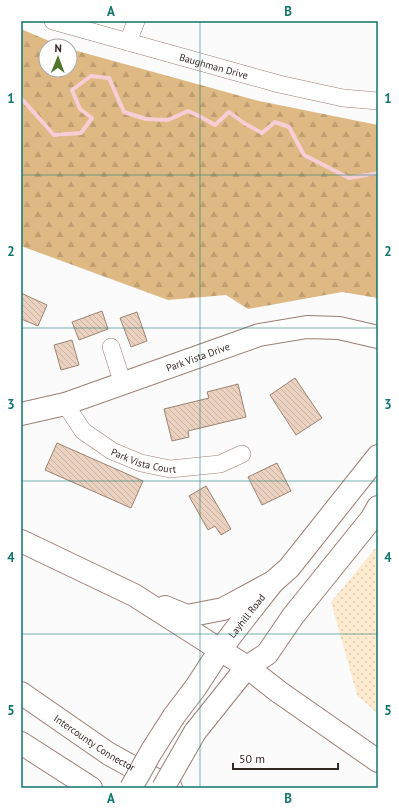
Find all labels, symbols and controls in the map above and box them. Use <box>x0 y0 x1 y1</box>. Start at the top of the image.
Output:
text: A <box>107 3 115 20</box>
text: B <box>284 3 292 20</box>
north arrow <box>38 38 78 78</box>
text: N <box>54 41 62 55</box>
street label: Baughman Drive <box>178 50 250 82</box>
text: 1 <box>7 90 15 107</box>
text: 1 <box>384 90 392 107</box>
text: 2 <box>7 243 15 260</box>
text: 2 <box>384 243 392 260</box>
street label: Park Vista Drive <box>164 340 231 374</box>
text: 3 <box>7 396 15 413</box>
text: 3 <box>384 396 392 413</box>
street label: Park Vista Court <box>109 445 177 476</box>
text: 4 <box>7 549 15 566</box>
text: 4 <box>384 549 392 566</box>
street label: Layhill Road <box>225 591 268 640</box>
text: 5 <box>7 702 15 719</box>
text: 5 <box>384 702 392 719</box>
street label: Intercounty Connector <box>52 711 138 774</box>
scale bar <box>233 745 338 771</box>
text: 50 m <box>239 751 265 766</box>
text: A <box>107 790 115 807</box>
text: B <box>284 790 292 807</box>

